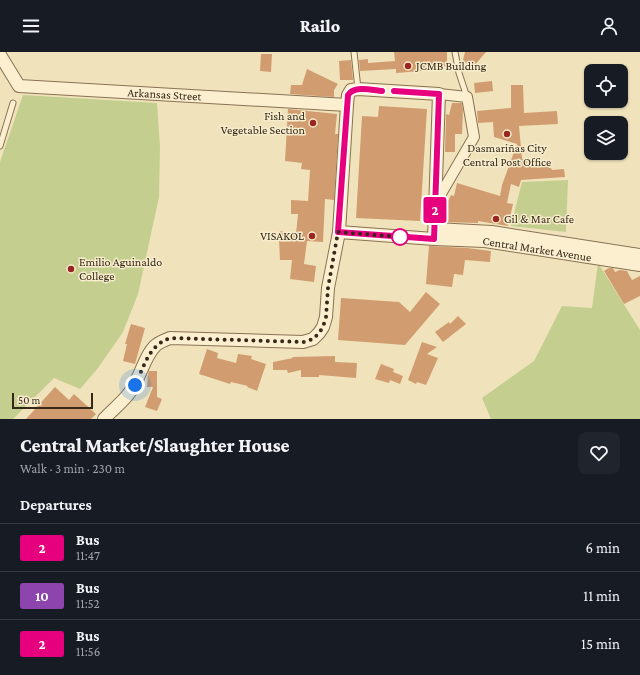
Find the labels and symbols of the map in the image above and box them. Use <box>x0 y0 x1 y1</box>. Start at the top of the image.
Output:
place label: JCMB Building <box>415 59 487 73</box>
marker: JCMB Building <box>403 61 413 71</box>
street label: Arkansas Street <box>127 85 203 104</box>
place label: Fish and Vegetable Section <box>221 109 306 137</box>
marker: Fish and Vegetable Section <box>308 118 318 128</box>
marker: Dasmariñas City Central Post Office <box>502 129 512 139</box>
place label: Dasmariñas City Central Post Office <box>463 141 551 169</box>
line badge: 2 <box>422 197 448 223</box>
place label: Gil & Mar Cafe <box>504 212 574 226</box>
marker: Gil & Mar Cafe <box>491 214 501 224</box>
unlabelled marker <box>391 228 409 246</box>
place label: VISAKOL <box>260 229 304 243</box>
marker: VISAKOL <box>307 231 317 241</box>
street label: Central Market Avenue <box>482 234 593 264</box>
place label: Emilio Aguinaldo College <box>79 255 162 283</box>
marker: Emilio Aguinaldo College <box>66 264 76 274</box>
your location <box>125 375 145 395</box>
scale bar <box>12 391 93 410</box>

